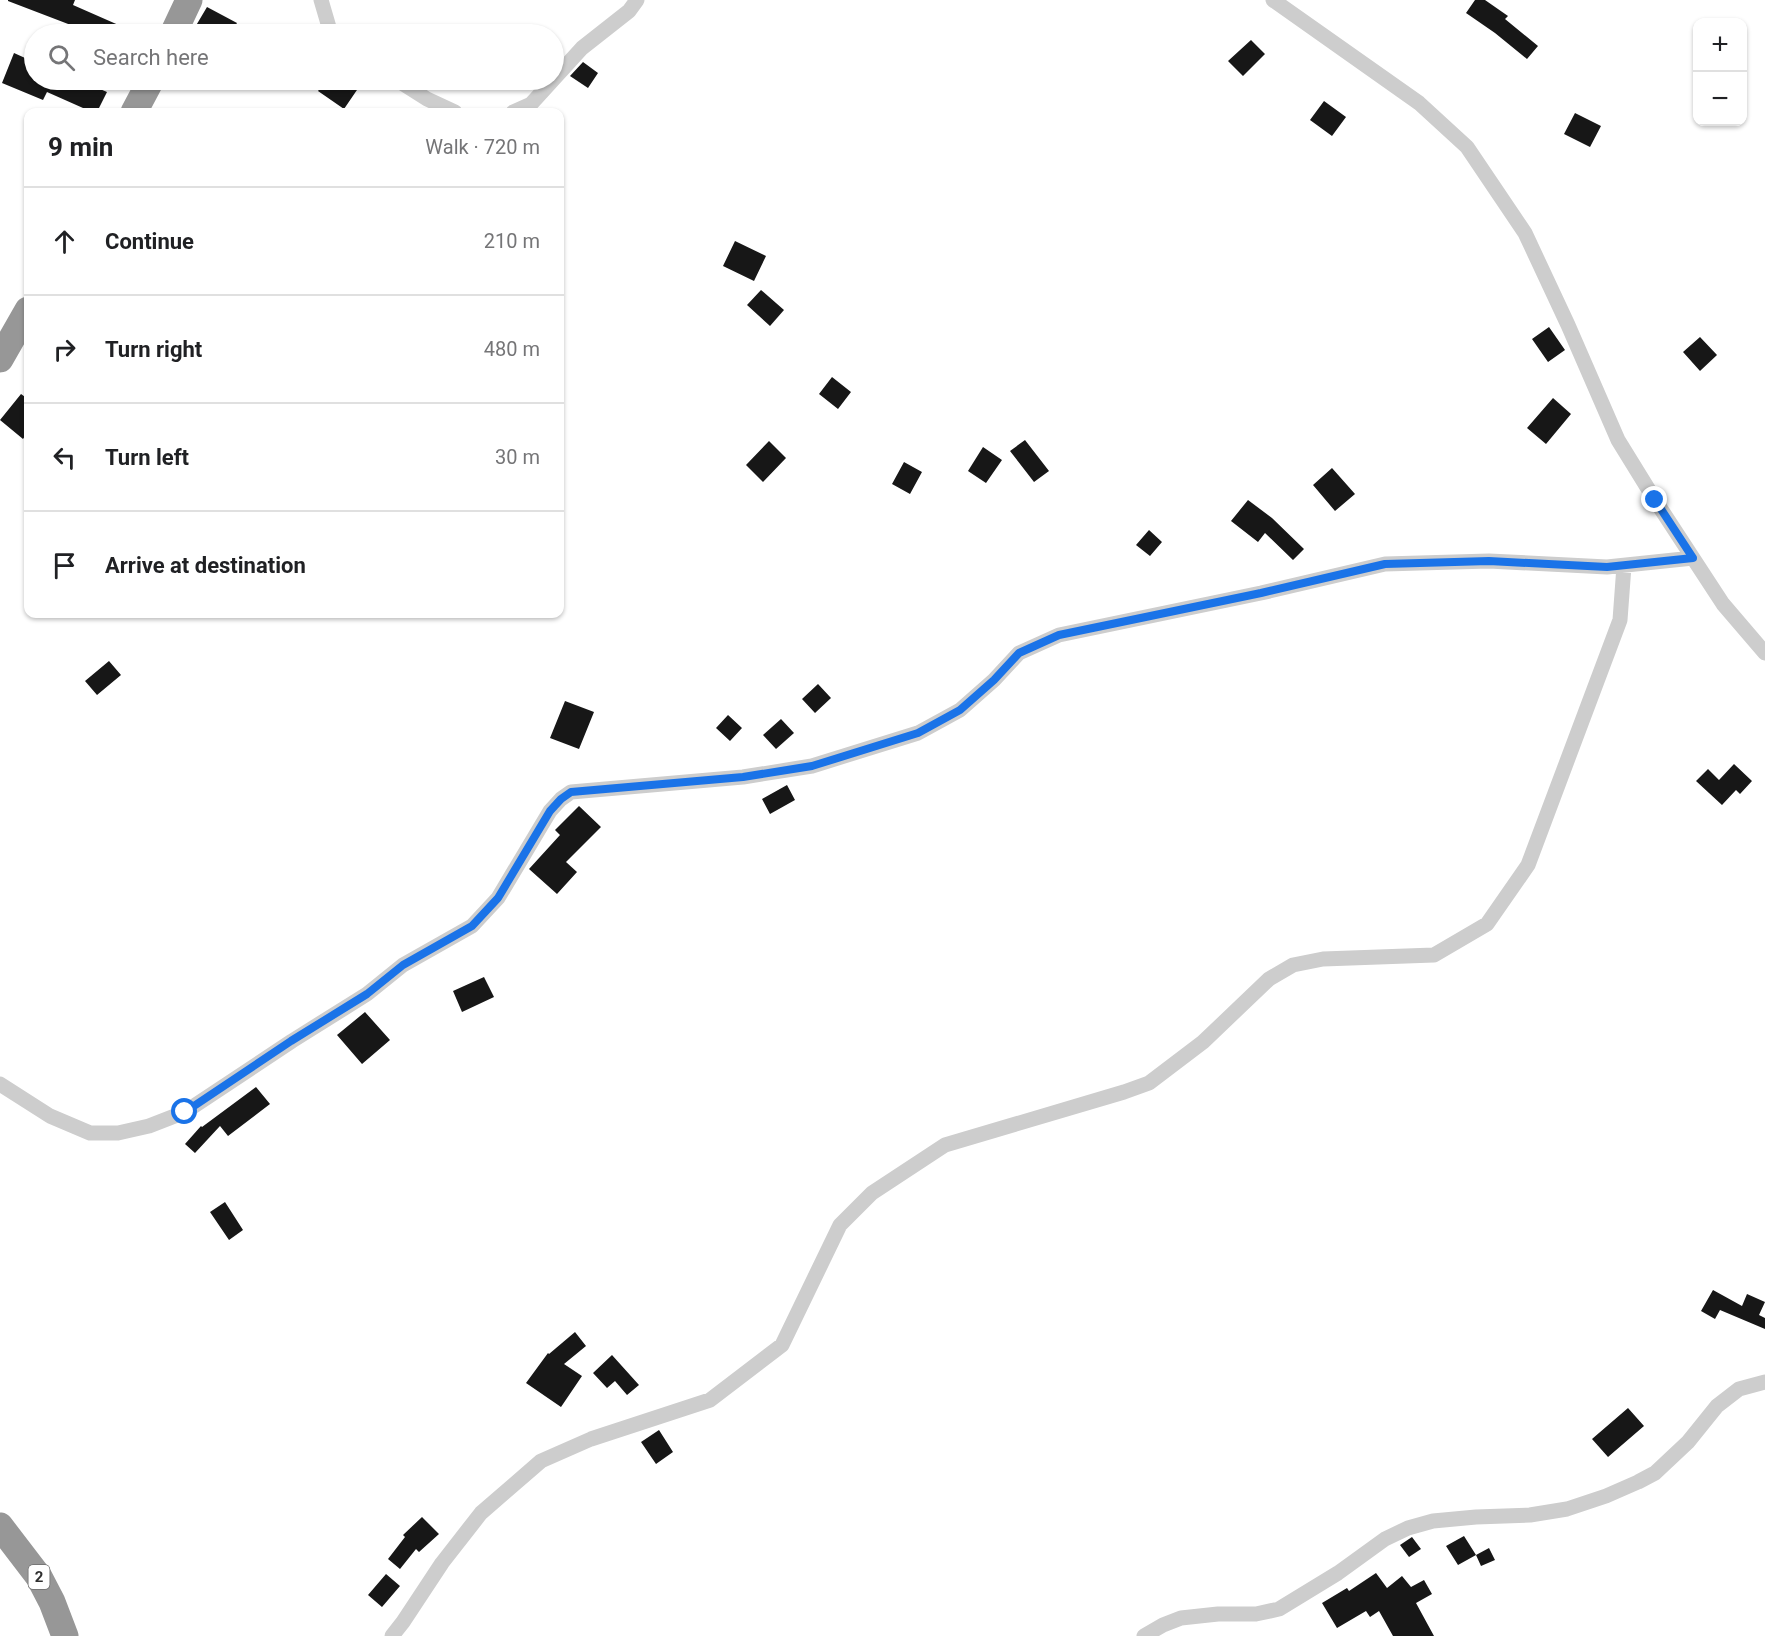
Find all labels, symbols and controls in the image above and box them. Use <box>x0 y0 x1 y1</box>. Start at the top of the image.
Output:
map controls <box>1693 18 1747 126</box>
button: + <box>1693 18 1747 72</box>
search box <box>24 24 564 90</box>
icon: search <box>45 41 78 74</box>
text: Search here <box>93 45 209 70</box>
button: − <box>1693 72 1747 126</box>
text: 9 min <box>48 132 113 162</box>
text: Walk · 720 m <box>425 135 540 159</box>
icon: ahead <box>48 225 81 258</box>
text: Continue <box>105 229 194 254</box>
text: 210 m <box>484 229 540 253</box>
icon: right <box>48 333 81 366</box>
text: Turn right <box>105 337 202 362</box>
text: 480 m <box>484 337 540 361</box>
icon: left <box>48 441 81 474</box>
text: Turn left <box>105 445 189 470</box>
text: 30 m <box>495 445 540 469</box>
route end <box>1641 486 1667 512</box>
icon: arrive <box>48 549 81 582</box>
text: Arrive at destination <box>105 553 306 578</box>
route start <box>171 1098 197 1124</box>
road number: 2 <box>28 1565 50 1589</box>

